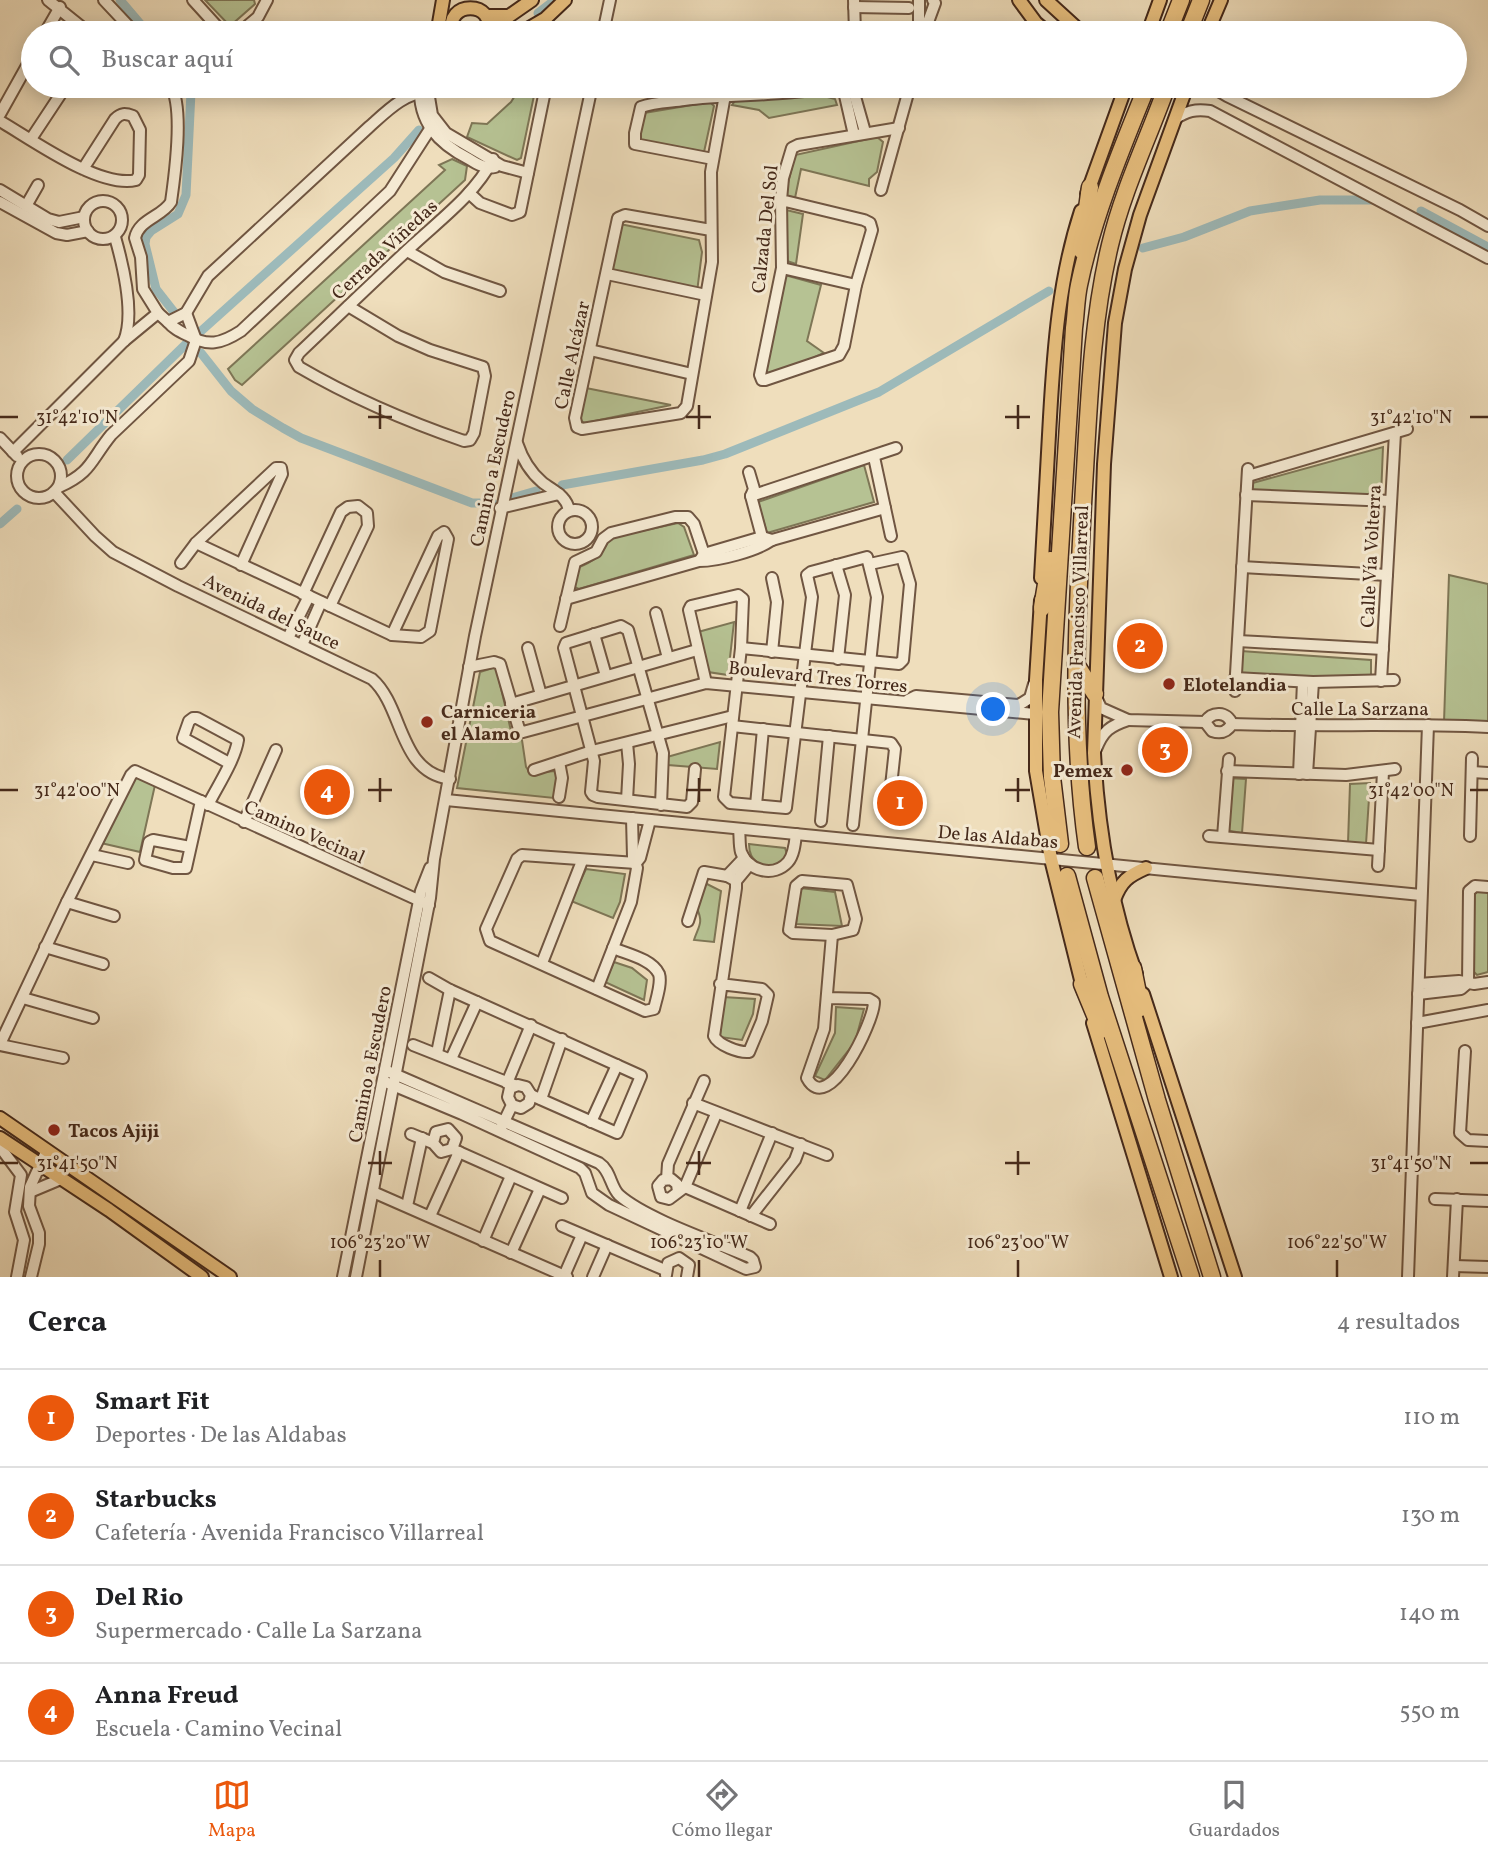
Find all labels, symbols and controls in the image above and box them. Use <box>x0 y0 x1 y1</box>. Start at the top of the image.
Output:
search box <box>21 21 1467 98</box>
icon: search <box>45 41 83 79</box>
text: Buscar aquí <box>101 42 233 78</box>
street label: Calzada Del Sol <box>746 163 786 295</box>
street label: Cerrada Viñedas <box>327 194 444 307</box>
street label: Calle Alcázar <box>549 299 597 412</box>
street label: Camino a Escudero <box>465 388 523 549</box>
text: 31°42'10"N <box>36 406 118 431</box>
text: 31°42'10"N <box>1370 406 1452 431</box>
street label: Calle Vía Volterra <box>1355 484 1389 628</box>
street label: Avenida Francisco Villarreal <box>1062 504 1096 739</box>
street label: Avenida del Sauce <box>198 568 344 657</box>
pin: 2 <box>1117 620 1163 672</box>
street label: Boulevard Tres Torres <box>727 656 909 700</box>
place label: Elotelandia <box>1183 673 1287 699</box>
marker: Elotelandia <box>1161 676 1177 692</box>
your location <box>976 692 1010 726</box>
street label: Calle La Sarzana <box>1291 697 1429 723</box>
place label: Carniceria el Alamo <box>441 700 536 748</box>
marker: Carniceria el Alamo <box>419 714 435 730</box>
pin: 3 <box>1142 724 1188 776</box>
place label: Pemex <box>1053 759 1113 785</box>
marker: Pemex <box>1119 762 1135 778</box>
pin: 4 <box>304 766 350 818</box>
pin: 1 <box>877 777 923 829</box>
text: 31°42'00"N <box>34 779 120 804</box>
text: 31°42'00"N <box>1368 779 1454 804</box>
street label: Camino Vecinal <box>240 795 369 871</box>
street label: De las Aldabas <box>936 820 1059 856</box>
street label: Camino a Escudero <box>343 984 399 1145</box>
place label: Tacos Ajiji <box>68 1119 160 1145</box>
marker: Tacos Ajiji <box>46 1122 62 1138</box>
text: 31°41'50"N <box>36 1152 118 1177</box>
text: 31°41'50"N <box>1370 1152 1452 1177</box>
text: 106°23'20"W <box>330 1231 430 1256</box>
text: 106°23'10"W <box>650 1231 748 1256</box>
text: 106°23'00"W <box>967 1231 1069 1256</box>
text: 106°22'50"W <box>1287 1231 1387 1256</box>
text: Cerca <box>28 1302 107 1344</box>
text: 4 resultados <box>1337 1307 1460 1339</box>
text: Smart Fit <box>95 1384 210 1420</box>
text: 1 <box>46 1402 56 1434</box>
text: 110 m <box>1403 1402 1460 1434</box>
text: Deportes · De las Aldabas <box>95 1420 346 1452</box>
text: Starbucks <box>95 1482 217 1518</box>
text: 2 <box>45 1500 57 1532</box>
text: 130 m <box>1401 1500 1460 1532</box>
text: Cafetería · Avenida Francisco Villarreal <box>95 1518 484 1550</box>
text: Del Rio <box>95 1580 183 1616</box>
text: 3 <box>45 1598 57 1630</box>
text: 140 m <box>1399 1598 1460 1630</box>
text: Supermercado · Calle La Sarzana <box>95 1616 423 1648</box>
text: Anna Freud <box>95 1678 239 1714</box>
text: 4 <box>44 1696 58 1728</box>
text: 550 m <box>1400 1696 1460 1728</box>
text: Escuela · Camino Vecinal <box>95 1714 342 1746</box>
tab: Mapa <box>208 1776 256 1844</box>
tab: Cómo llegar <box>672 1776 773 1844</box>
tab: Guardados <box>1189 1776 1280 1844</box>

